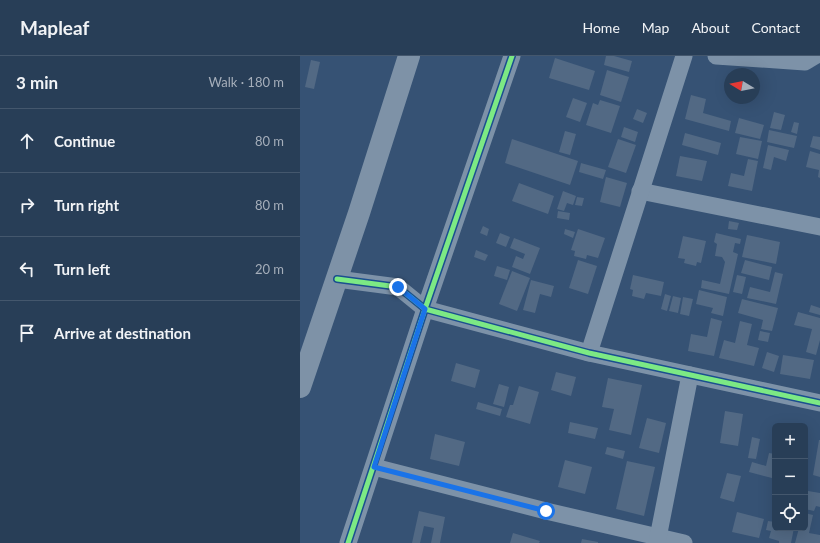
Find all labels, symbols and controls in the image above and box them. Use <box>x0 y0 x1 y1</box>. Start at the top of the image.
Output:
text: Mapleaf <box>20 16 89 39</box>
text: Home <box>582 19 620 36</box>
text: Map <box>642 19 669 36</box>
text: About <box>691 19 729 36</box>
text: Contact <box>751 19 800 36</box>
north arrow <box>724 68 760 104</box>
text: 3 min <box>16 72 58 93</box>
text: Walk · 180 m <box>208 74 284 90</box>
icon: ahead <box>16 130 38 152</box>
text: Continue <box>54 132 115 150</box>
text: 80 m <box>255 133 284 149</box>
icon: right <box>16 194 38 216</box>
text: Turn right <box>54 196 119 214</box>
text: 80 m <box>255 197 284 213</box>
icon: left <box>16 258 38 280</box>
text: Turn left <box>54 260 110 278</box>
text: 20 m <box>255 261 284 277</box>
route end <box>389 278 407 296</box>
icon: arrive <box>16 322 38 344</box>
text: Arrive at destination <box>54 324 191 342</box>
map controls <box>772 423 808 531</box>
button: + <box>772 423 808 459</box>
button: − <box>772 459 808 495</box>
button: locate <box>772 495 808 531</box>
route start <box>537 502 555 520</box>

